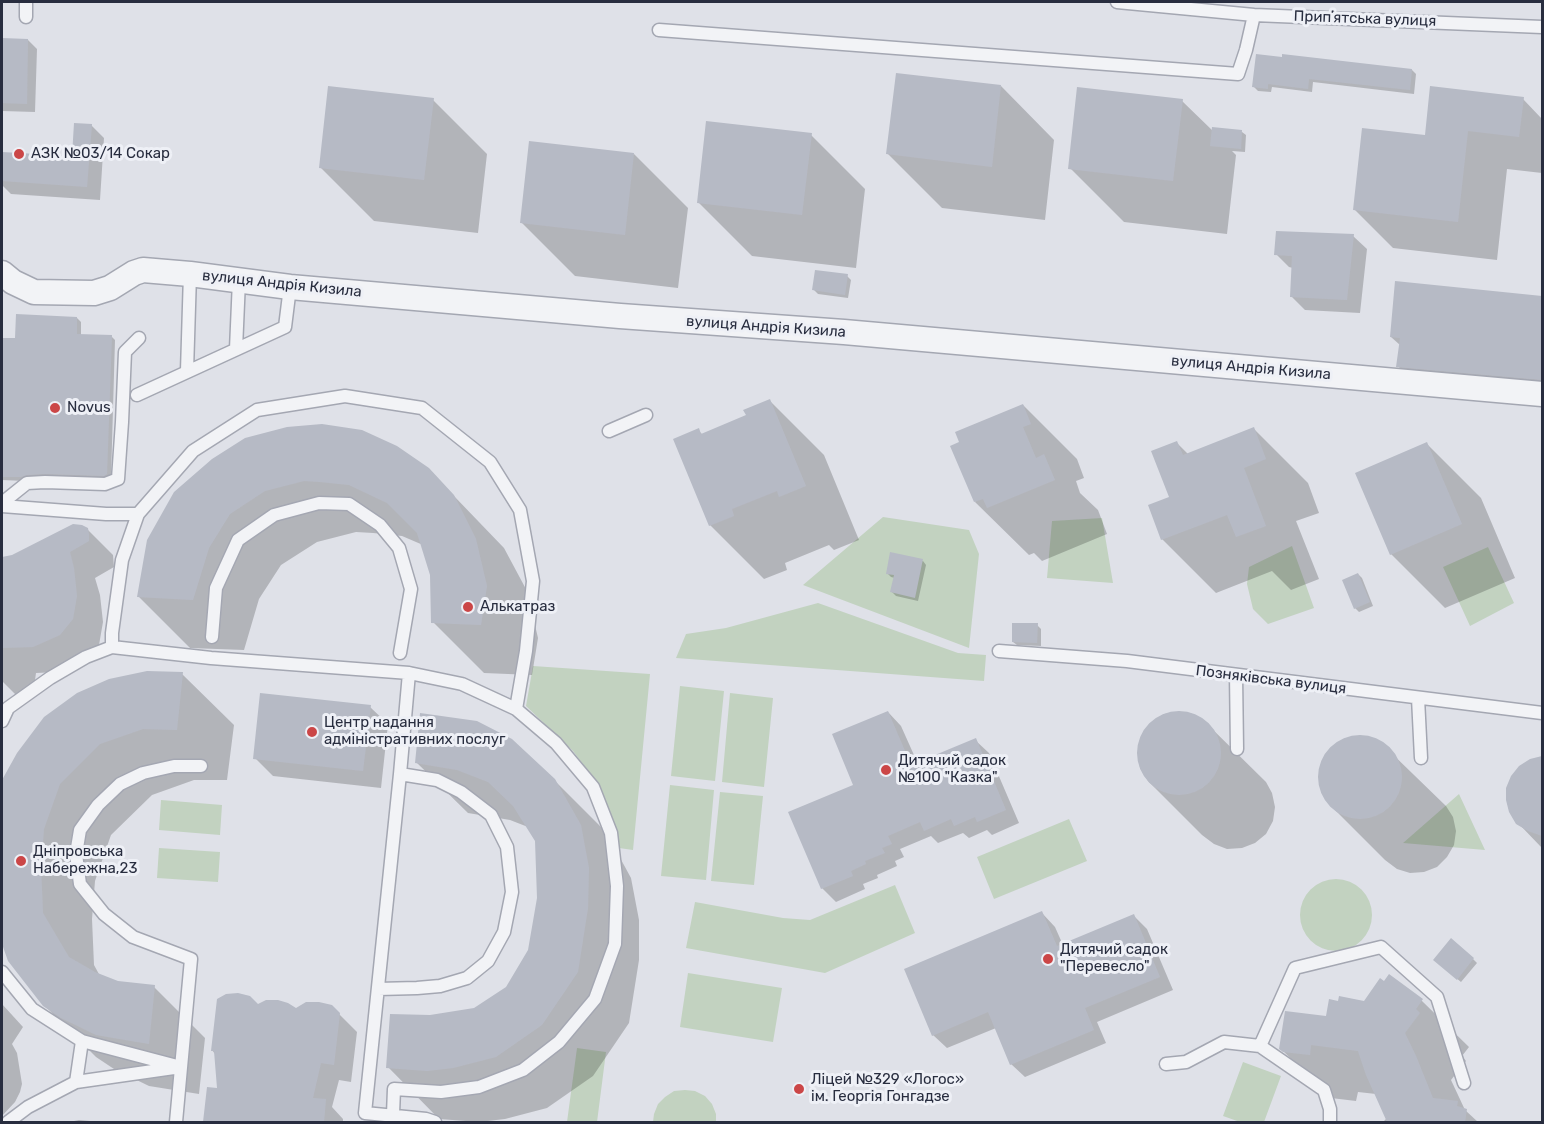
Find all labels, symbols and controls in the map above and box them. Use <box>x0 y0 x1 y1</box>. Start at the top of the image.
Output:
street label: Припʼятська вулиця <box>1293 8 1437 30</box>
place label: АЗК №03/14 Сокар <box>31 145 170 163</box>
marker: АЗК №03/14 Сокар <box>12 147 26 161</box>
street label: вулиця Андрія Кизила <box>201 267 363 301</box>
street label: вулиця Андрія Кизила <box>685 312 847 342</box>
street label: вулиця Андрія Кизила <box>1170 352 1332 384</box>
place label: Novus <box>67 399 111 417</box>
marker: Novus <box>48 401 62 415</box>
place label: Алькатраз <box>480 598 555 616</box>
marker: Алькатраз <box>461 600 475 614</box>
street label: Позняківська вулиця <box>1195 662 1347 698</box>
place label: Центр надання адміністративних послуг <box>324 714 505 749</box>
marker: Центр надання адміністративних послуг <box>305 725 319 739</box>
place label: Дитячий садок №100 "Казка" <box>898 752 1006 787</box>
marker: Дитячий садок №100 "Казка" <box>879 763 893 777</box>
place label: Дніпровська Набережна,23 <box>33 843 137 878</box>
marker: Дніпровська Набережна,23 <box>14 854 28 868</box>
place label: Дитячий садок "Перевесло" <box>1060 941 1168 976</box>
marker: Дитячий садок "Перевесло" <box>1041 952 1055 966</box>
place label: Ліцей №329 «Логос» ім. Георгія Гонгадзе <box>811 1071 964 1106</box>
marker: Ліцей №329 «Логос» ім. Георгія Гонгадзе <box>792 1082 806 1096</box>

